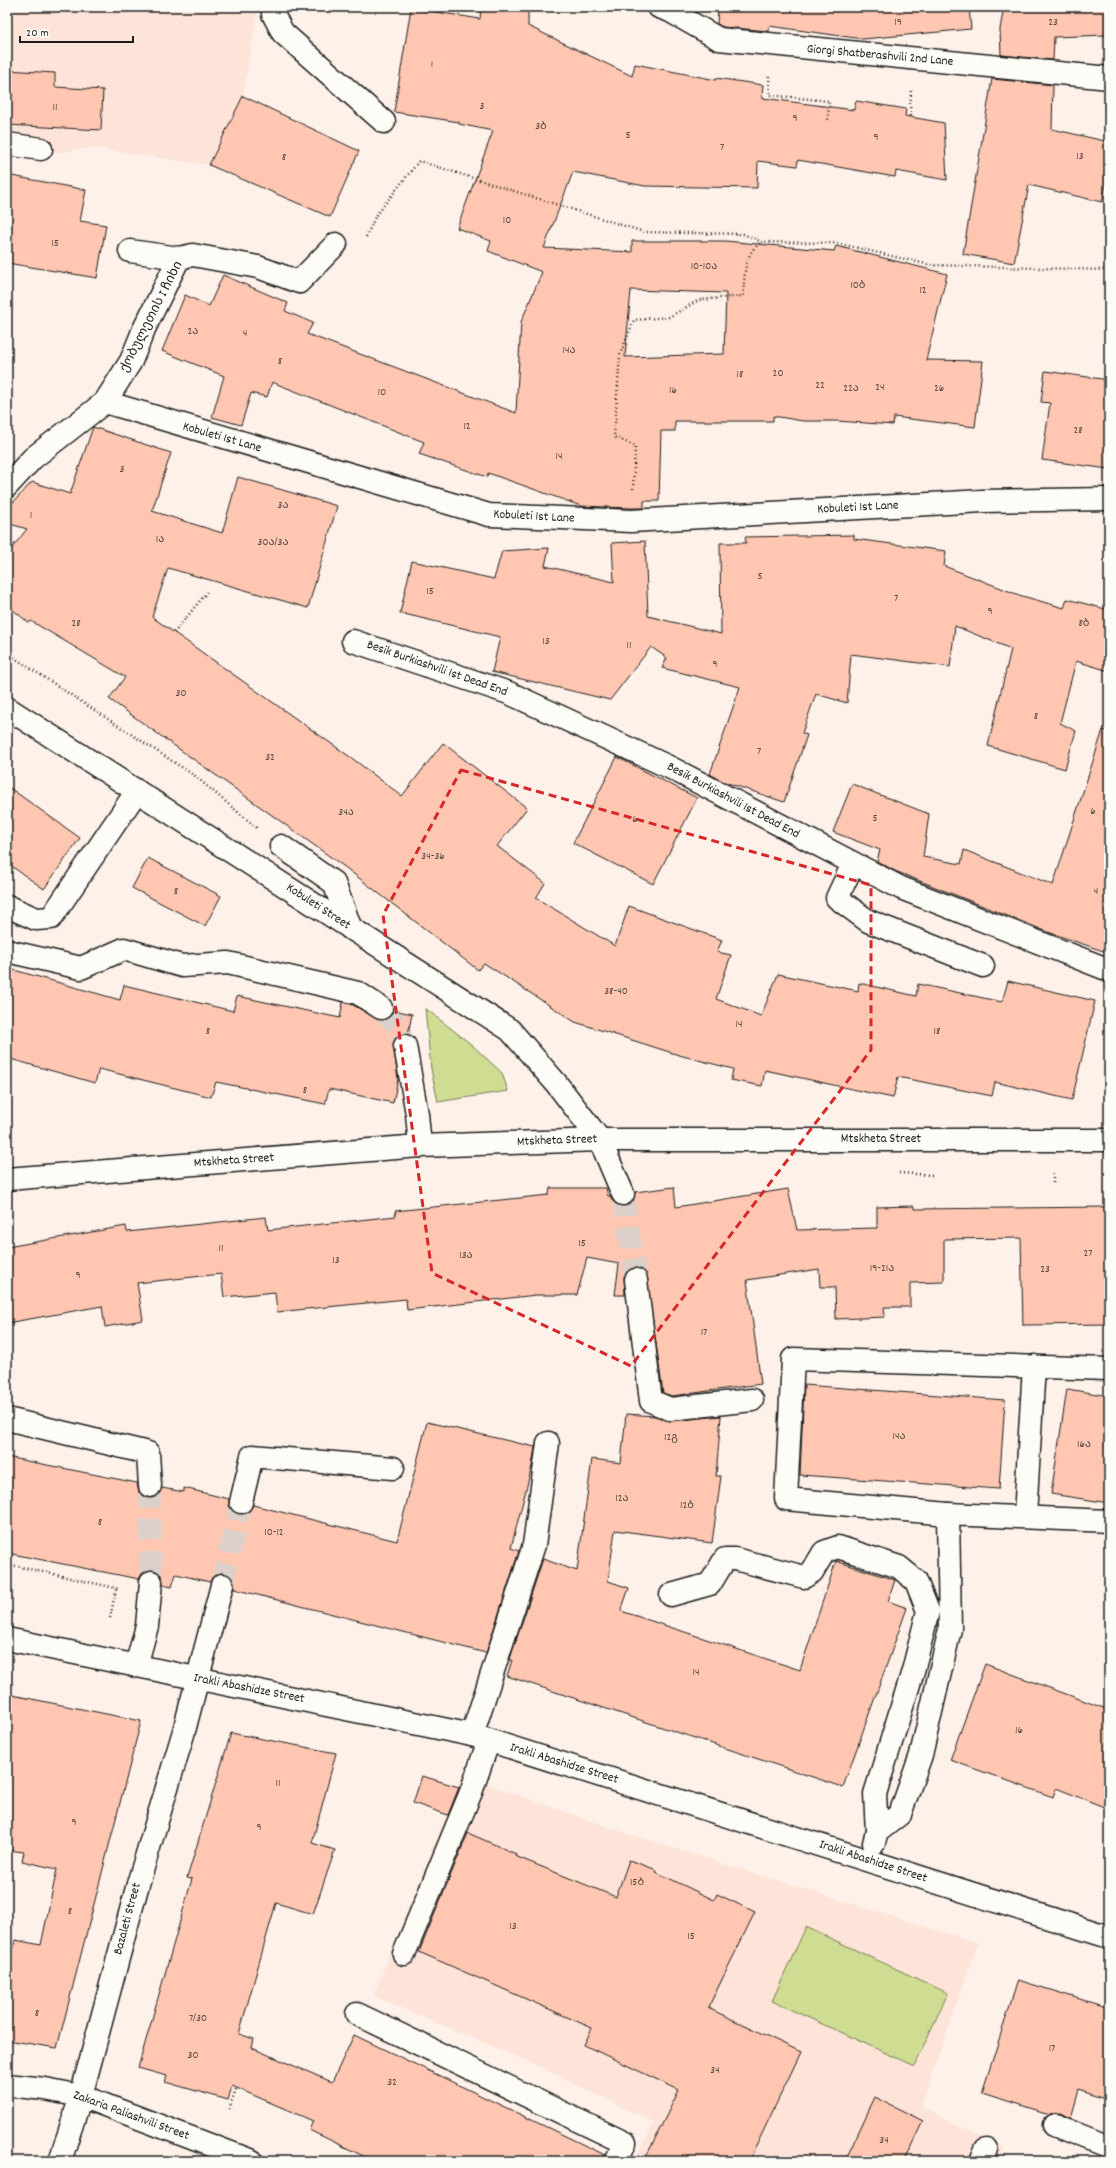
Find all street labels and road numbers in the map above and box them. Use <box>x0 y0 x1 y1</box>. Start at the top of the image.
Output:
street label: Giorgi Shatberashvili 2nd Lane <box>806 40 954 72</box>
street label: ქობულეთის I ჩიხი <box>116 258 188 376</box>
street label: Kobuleti 1st Lane <box>180 418 264 458</box>
street label: Kobuleti 1st Lane <box>817 496 899 520</box>
street label: Kobuleti 1st Lane <box>493 505 575 529</box>
street label: Besik Burkiashvili 1st Dead End <box>364 636 510 702</box>
street label: Besik Burkiashvili 1st Dead End <box>663 758 803 844</box>
street label: Kobuleti Street <box>282 879 354 935</box>
street label: Mtskheta Street <box>517 1130 598 1152</box>
street label: Mtskheta Street <box>841 1130 921 1149</box>
street label: Mtskheta Street <box>193 1149 275 1173</box>
street label: Irakli Abashidze Street <box>192 1669 306 1709</box>
street label: Irakli Abashidze Street <box>507 1738 621 1790</box>
street label: Irakli Abashidze Street <box>816 1836 930 1889</box>
street label: Bazaleti Street <box>109 1881 147 1957</box>
street label: Zakaria Paliashvili Street <box>70 2086 192 2146</box>

